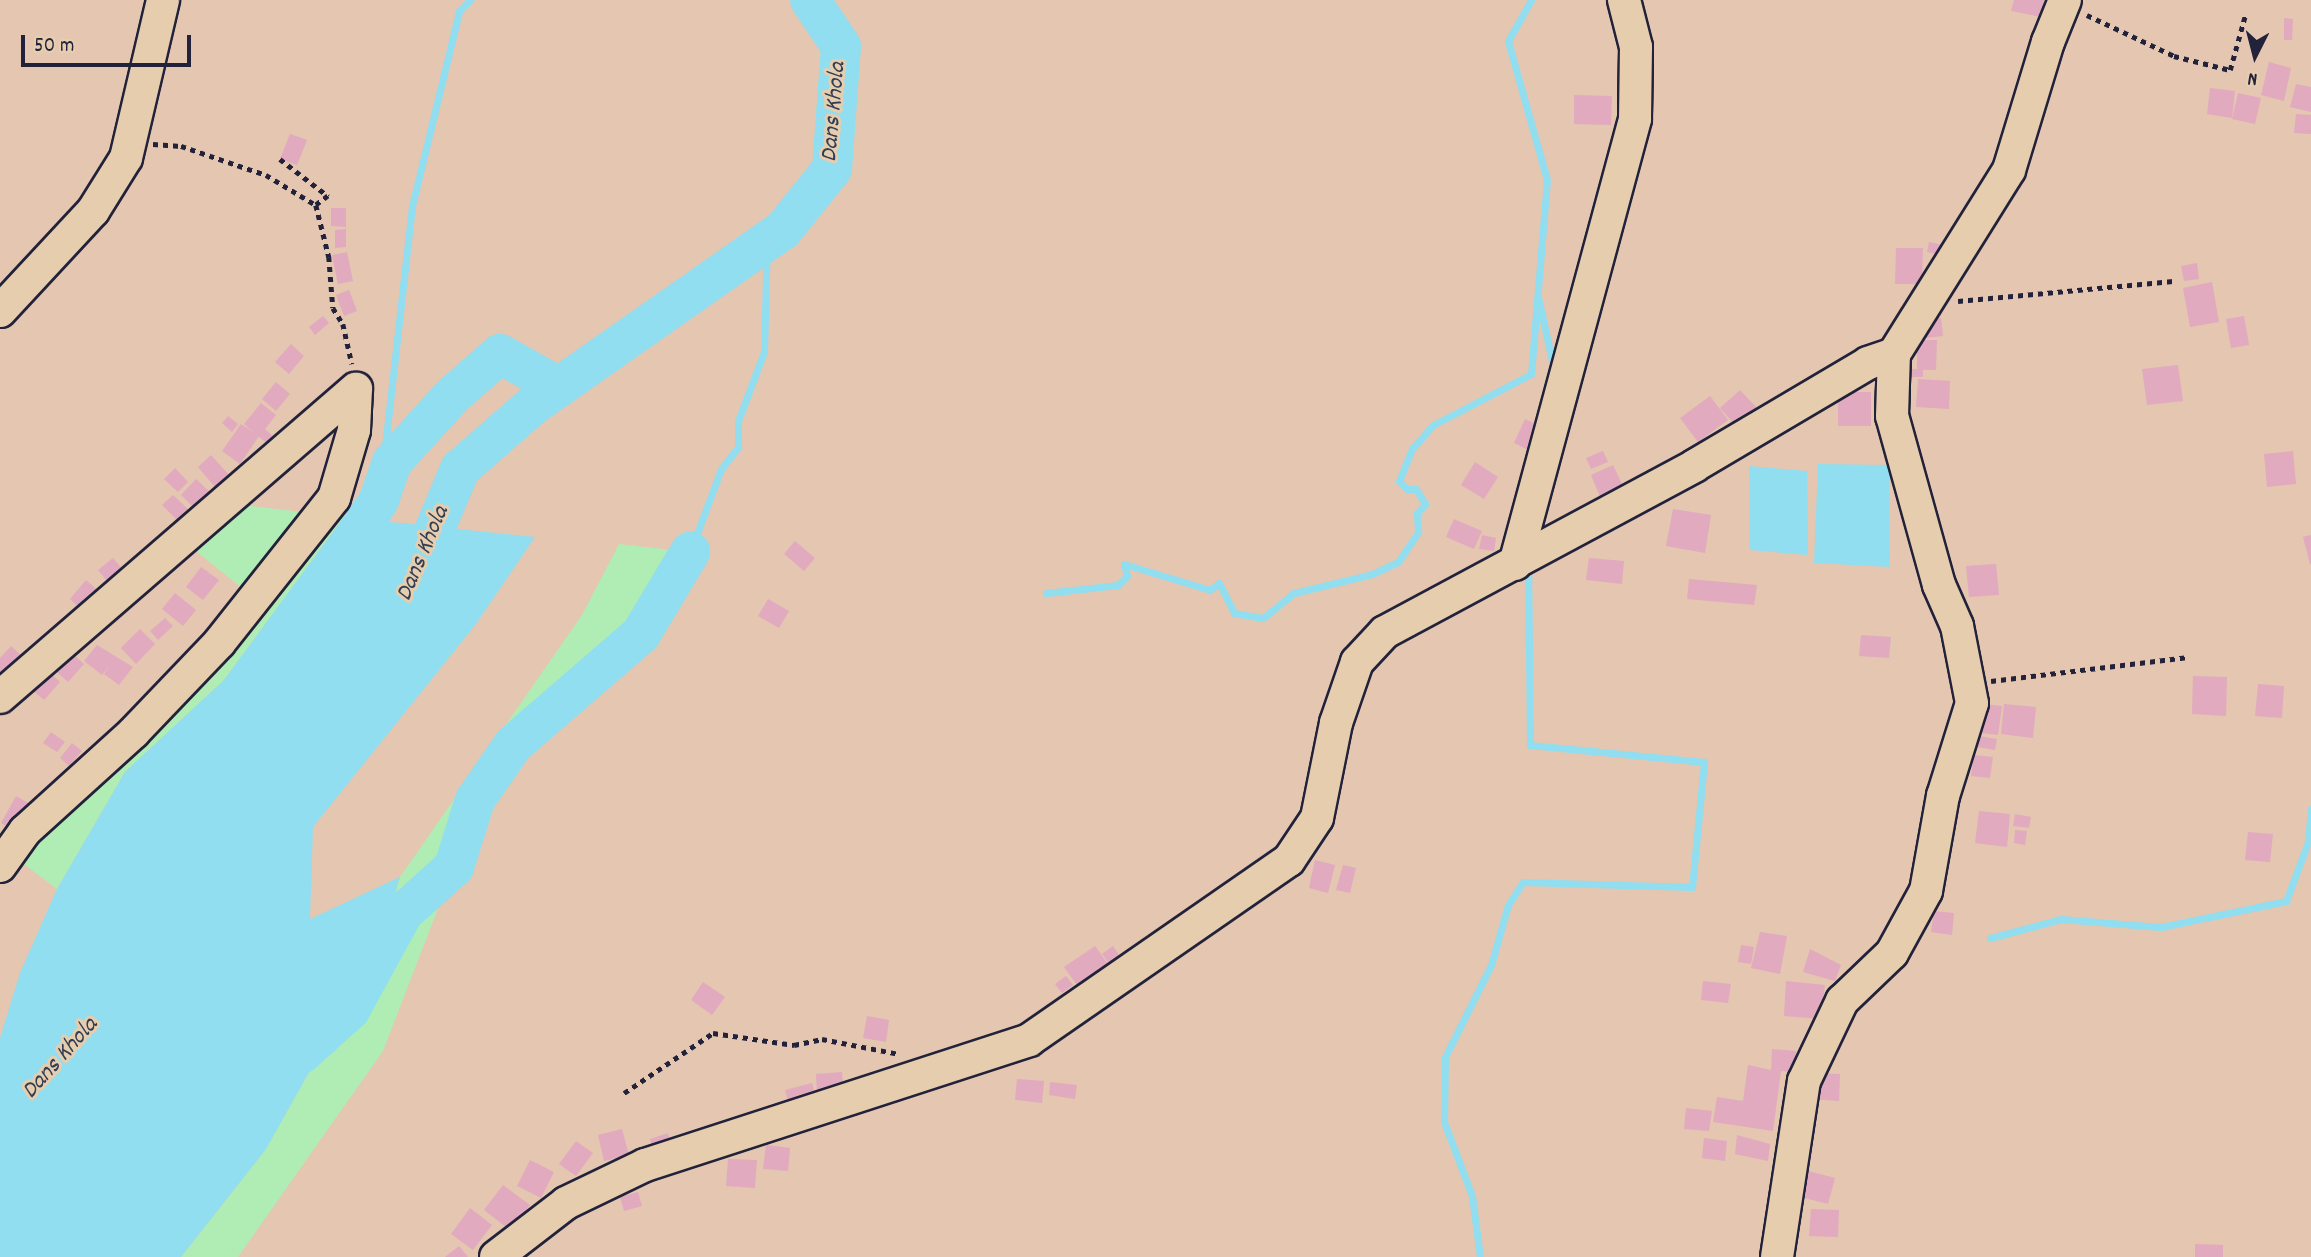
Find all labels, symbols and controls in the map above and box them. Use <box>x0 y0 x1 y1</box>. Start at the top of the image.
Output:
scale bar <box>24 21 194 65</box>
north arrow <box>2220 21 2290 91</box>
text: 50 m <box>34 32 74 62</box>
water label: Dans Khola <box>816 61 854 163</box>
text: N <box>2247 63 2259 91</box>
water label: Dans Khola <box>391 502 457 606</box>
water label: Dans Khola <box>17 1012 105 1106</box>

